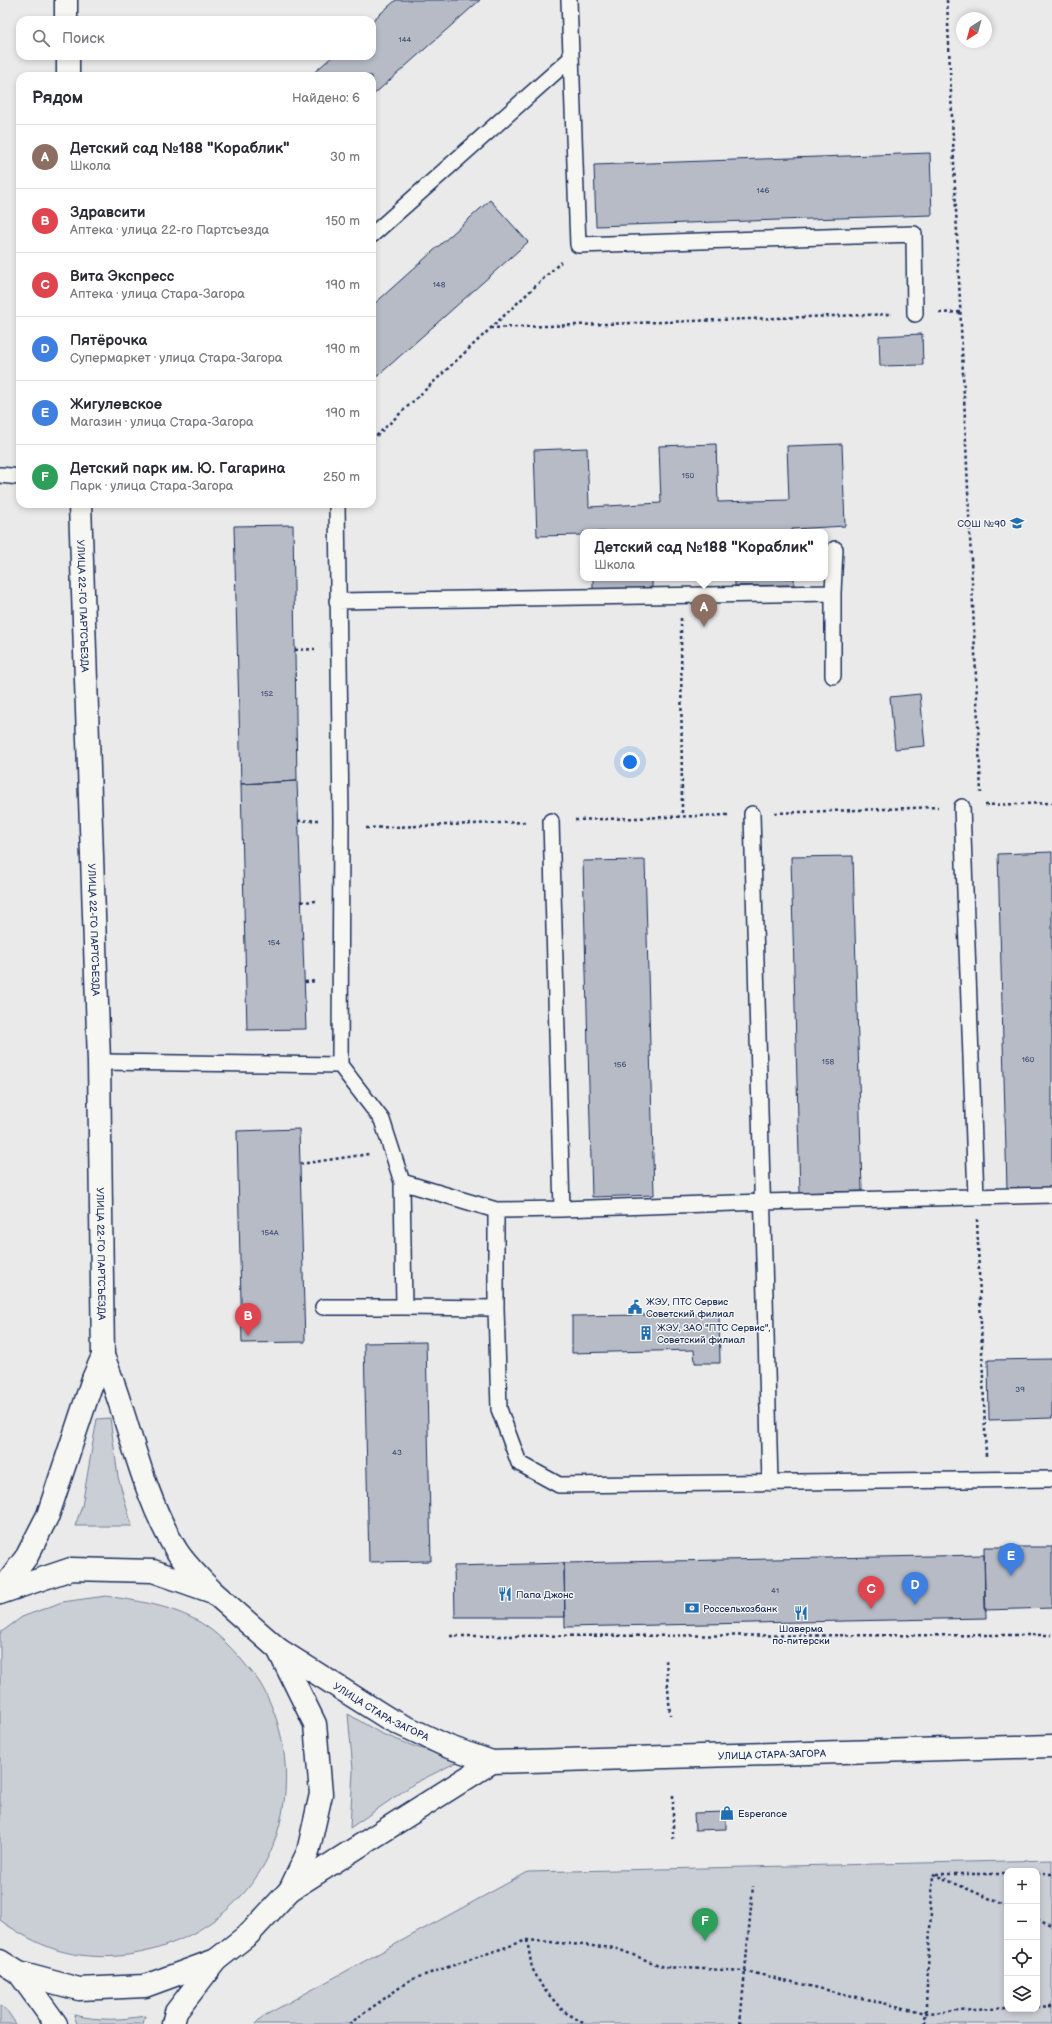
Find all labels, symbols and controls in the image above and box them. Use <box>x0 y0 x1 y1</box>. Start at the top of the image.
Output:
north arrow <box>956 12 992 48</box>
search box <box>16 16 376 60</box>
icon: search <box>30 27 52 49</box>
text: Поиск <box>62 29 105 48</box>
house number: 144 <box>399 35 412 44</box>
text: Рядом <box>32 88 83 108</box>
text: Найдено: 6 <box>292 90 360 106</box>
text: Детский сад №188 "Кораблик" <box>70 139 290 158</box>
text: A <box>41 149 49 165</box>
text: 30 m <box>330 149 360 165</box>
text: Школа <box>70 158 111 174</box>
house number: 146 <box>757 186 770 195</box>
text: Здравсити <box>70 203 146 222</box>
text: B <box>40 213 50 229</box>
text: 150 m <box>326 213 360 229</box>
text: Аптека · улица 22-го Партсъезда <box>70 222 269 238</box>
text: Вита Экспресс <box>70 267 174 286</box>
text: C <box>40 277 50 293</box>
text: 190 m <box>326 277 360 293</box>
house number: 148 <box>433 280 446 289</box>
text: Аптека · улица Стара-Загора <box>70 286 245 302</box>
text: Пятёрочка <box>70 331 147 350</box>
text: D <box>40 341 50 357</box>
text: 190 m <box>326 341 360 357</box>
text: Супермаркет · улица Стара-Загора <box>70 350 283 366</box>
text: Жигулевское <box>70 395 162 414</box>
text: E <box>41 405 49 421</box>
text: 190 m <box>326 405 360 421</box>
text: Магазин · улица Стара-Загора <box>70 414 254 430</box>
text: Детский парк им. Ю. Гагарина <box>70 459 285 478</box>
text: F <box>41 469 49 485</box>
text: 250 m <box>323 469 360 485</box>
house number: 150 <box>682 471 694 480</box>
text: Парк · улица Стара-Загора <box>70 478 234 494</box>
school or university icon: СОШ №90 <box>1009 515 1025 531</box>
place label: СОШ №90 <box>957 518 1006 530</box>
popup <box>580 529 828 581</box>
text: Детский сад №188 "Кораблик" <box>594 538 814 557</box>
street label: УЛИЦА 22-ГО ПАРТСЪЕЗДА <box>74 539 91 673</box>
text: Школа <box>594 557 635 573</box>
pin: A <box>691 594 717 627</box>
house number: 152 <box>261 689 273 698</box>
your location <box>620 752 640 772</box>
street label: УЛИЦА 22-ГО ПАРТСЪЕЗДА <box>85 863 102 997</box>
house number: 154 <box>268 938 280 947</box>
house number: 160 <box>1022 1055 1035 1064</box>
house number: 158 <box>822 1057 835 1066</box>
house number: 156 <box>614 1060 626 1069</box>
street label: УЛИЦА 22-ГО ПАРТСЪЕЗДА <box>94 1187 108 1321</box>
house number: 154А <box>261 1228 279 1237</box>
place label: ЖЭУ, ПТС Сервис Советский филиал <box>646 1296 735 1320</box>
public building icon: ЖЭУ, ПТС Сервис Советский филиал <box>627 1299 643 1315</box>
pin: B <box>235 1303 261 1336</box>
place label: ЖЭУ, ЗАО "ПТС Сервис", Советский филиал <box>657 1322 770 1346</box>
building icon: ЖЭУ, ЗАО "ПТС Сервис", Советский филиал <box>638 1325 654 1341</box>
house number: 39 <box>1015 1385 1025 1394</box>
house number: 43 <box>392 1448 402 1457</box>
pin: E <box>998 1543 1024 1576</box>
pin: D <box>902 1572 928 1605</box>
pin: C <box>858 1576 884 1609</box>
restaurant icon: Папа Джонс <box>497 1586 513 1602</box>
house number: 41 <box>771 1586 779 1595</box>
place label: Папа Джонс <box>516 1589 574 1601</box>
bank icon: Россельхозбанк <box>684 1600 700 1616</box>
place label: Россельхозбанк <box>703 1603 778 1615</box>
restaurant icon: Шаверма по-питерски <box>793 1605 809 1621</box>
place label: Шаверма по-питерски <box>772 1623 830 1647</box>
street label: УЛИЦА СТАРА-ЗАГОРА <box>331 1681 432 1744</box>
street label: УЛИЦА СТАРА-ЗАГОРА <box>718 1747 827 1763</box>
shop icon: Esperance <box>719 1805 735 1821</box>
place label: Esperance <box>738 1808 787 1820</box>
map controls <box>1004 1868 1040 2012</box>
button: + <box>1004 1868 1040 1904</box>
button: − <box>1004 1904 1040 1940</box>
pin: F <box>692 1908 718 1941</box>
button: locate <box>1004 1940 1040 1976</box>
button: layers <box>1004 1976 1040 2012</box>

